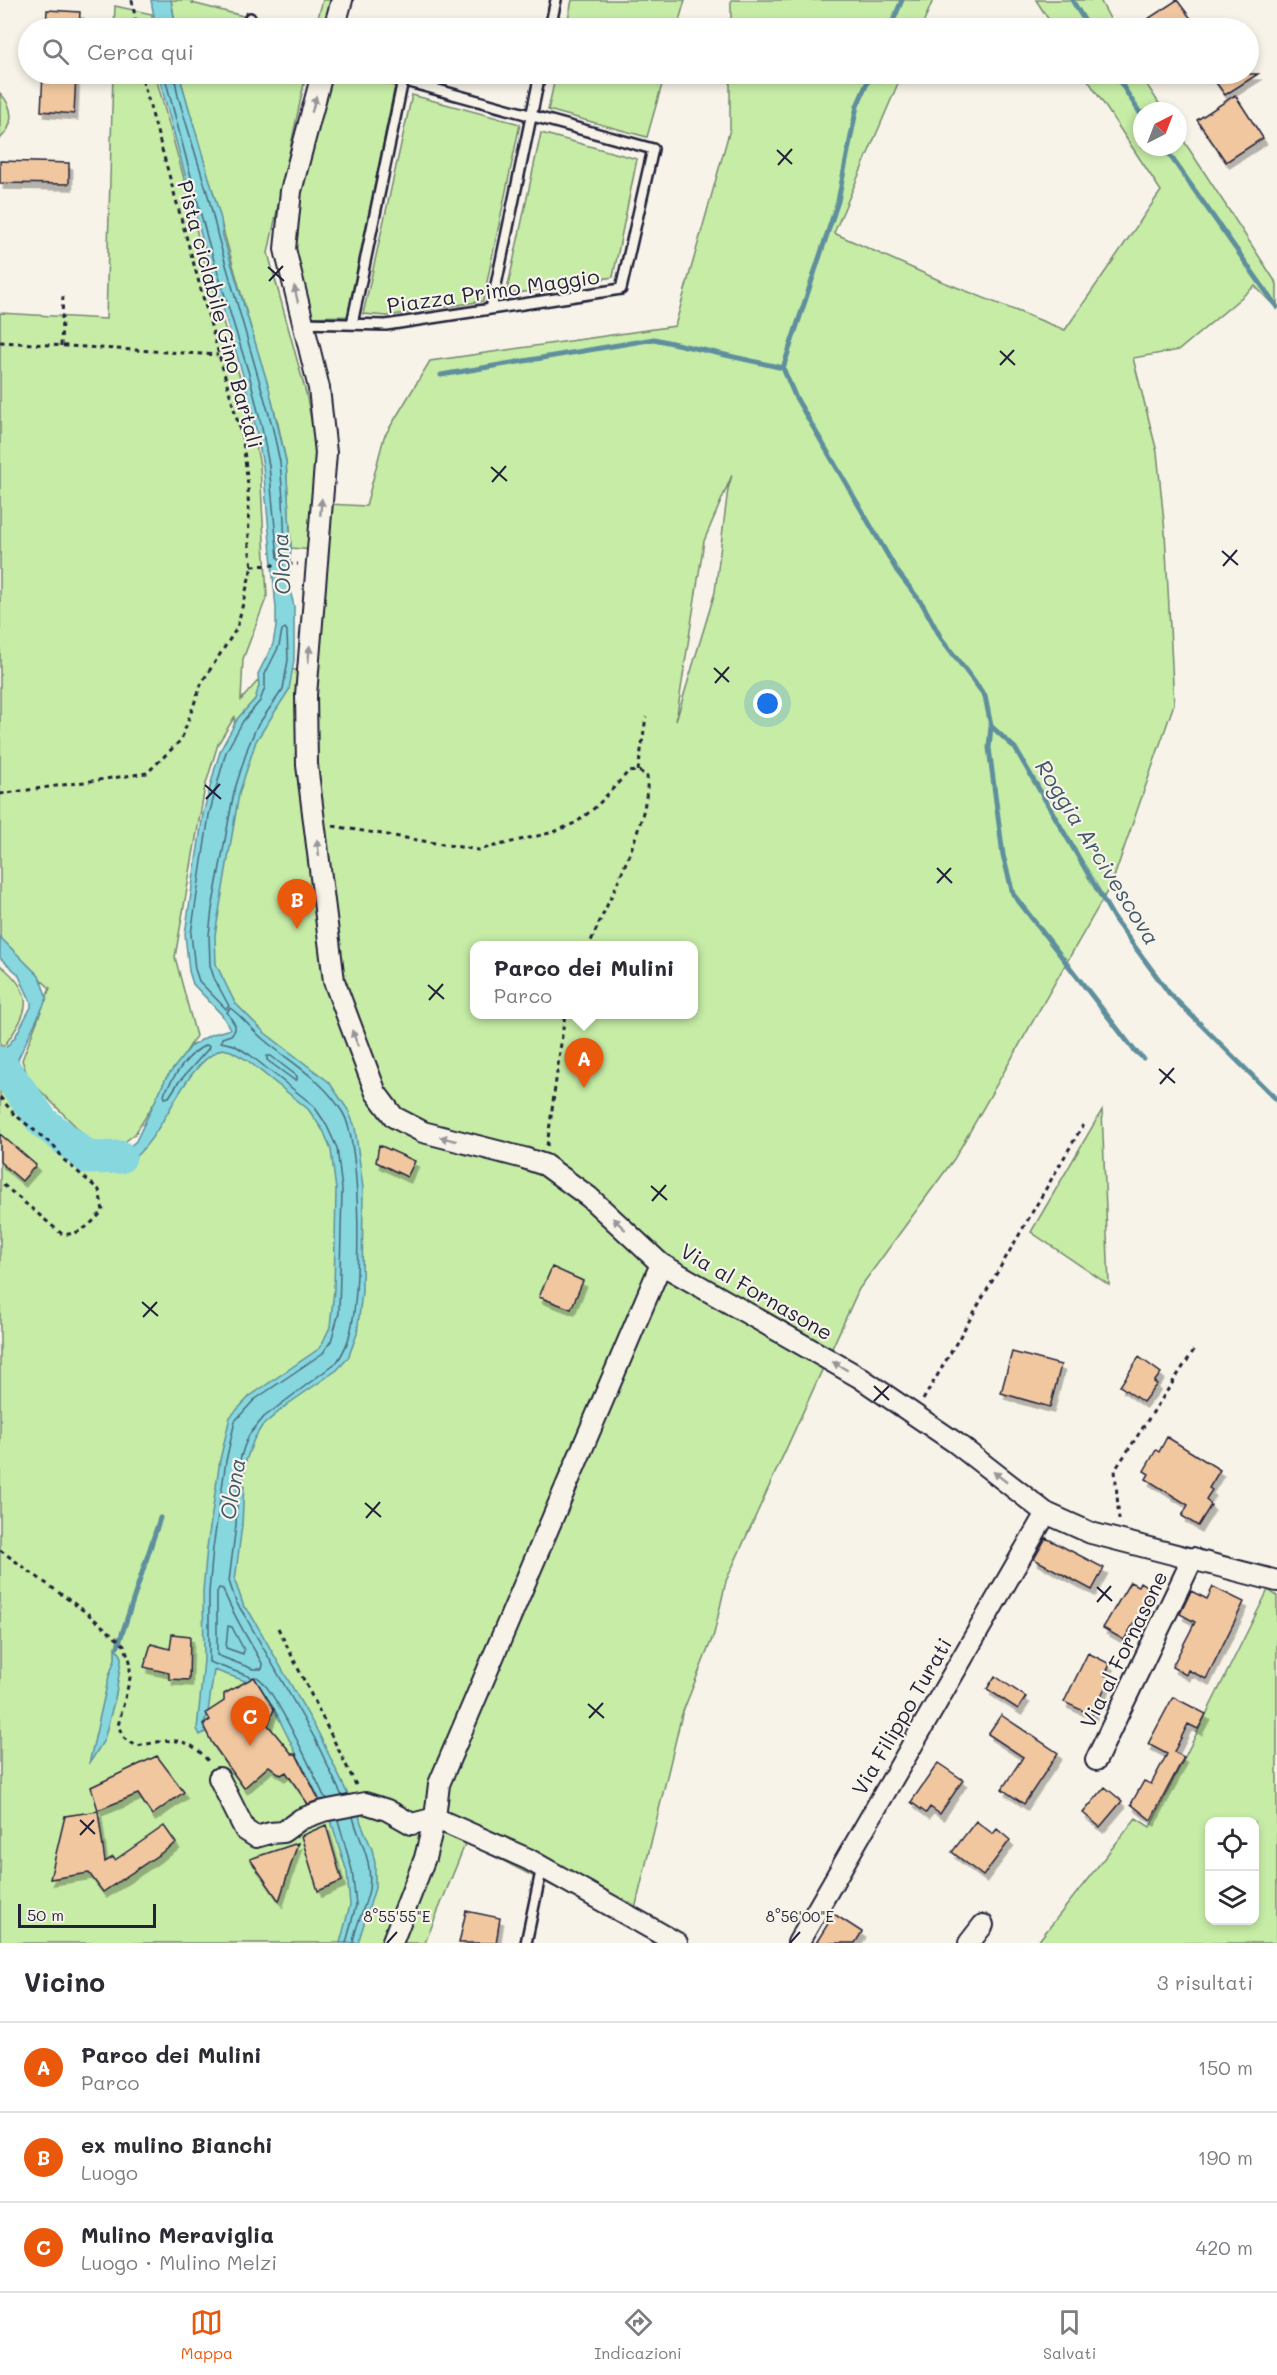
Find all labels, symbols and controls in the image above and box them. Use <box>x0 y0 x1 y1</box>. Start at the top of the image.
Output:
search box <box>18 18 1259 84</box>
icon: search <box>39 35 72 68</box>
text: Cerca qui <box>87 37 194 66</box>
one-way arrow <box>310 95 319 113</box>
north arrow <box>1133 102 1187 156</box>
street label: Pista ciclabile Gino Bartali <box>172 177 270 451</box>
street label: Piazza Primo Maggio <box>385 262 601 318</box>
one-way arrow <box>290 285 300 303</box>
one-way arrow <box>316 497 326 516</box>
water label: Olona <box>265 532 297 596</box>
one-way arrow <box>304 645 314 664</box>
your location <box>753 689 782 718</box>
water label: Roggia Arcivescova <box>1029 754 1167 950</box>
one-way arrow <box>313 839 322 858</box>
pin: B <box>278 880 316 929</box>
popup <box>470 941 698 1019</box>
text: Parco dei Mulini <box>494 953 674 982</box>
text: Parco <box>494 982 552 1008</box>
one-way arrow <box>350 1029 360 1047</box>
pin: A <box>564 1038 604 1088</box>
one-way arrow <box>439 1133 458 1143</box>
one-way arrow <box>611 1217 626 1231</box>
street label: Via al Fornasone <box>676 1236 838 1346</box>
one-way arrow <box>831 1361 848 1371</box>
water label: Olona <box>212 1456 252 1522</box>
one-way arrow <box>992 1471 1008 1484</box>
street label: Via al Fornasone <box>1073 1566 1173 1732</box>
street label: Via Filippo Turati <box>845 1633 957 1799</box>
pin: C <box>230 1696 270 1746</box>
map controls <box>1205 1817 1259 1925</box>
button: locate <box>1205 1817 1259 1871</box>
button: layers <box>1205 1871 1259 1925</box>
scale bar <box>18 1901 156 1928</box>
text: 50 m <box>27 1904 64 1925</box>
text: 8°55'55"E <box>363 1906 431 1926</box>
text: 8°56'00"E <box>766 1906 835 1926</box>
text: Vicino <box>24 1965 105 1999</box>
text: 3 risultati <box>1157 1969 1253 1995</box>
text: Parco dei Mulini <box>81 2040 262 2069</box>
text: A <box>37 2054 50 2080</box>
text: 150 m <box>1198 2054 1253 2080</box>
text: Parco <box>81 2069 139 2095</box>
text: ex mulino Bianchi <box>81 2130 273 2159</box>
text: B <box>37 2144 50 2170</box>
text: 190 m <box>1198 2144 1253 2170</box>
text: Luogo <box>81 2159 138 2185</box>
text: Mulino Meraviglia <box>81 2220 274 2249</box>
text: C <box>36 2234 51 2260</box>
text: 420 m <box>1195 2234 1253 2260</box>
text: Luogo · Mulino Melzi <box>81 2249 277 2275</box>
tab: Mappa <box>181 2306 233 2363</box>
tab: Indicazioni <box>594 2306 682 2363</box>
tab: Salvati <box>1043 2306 1096 2363</box>

